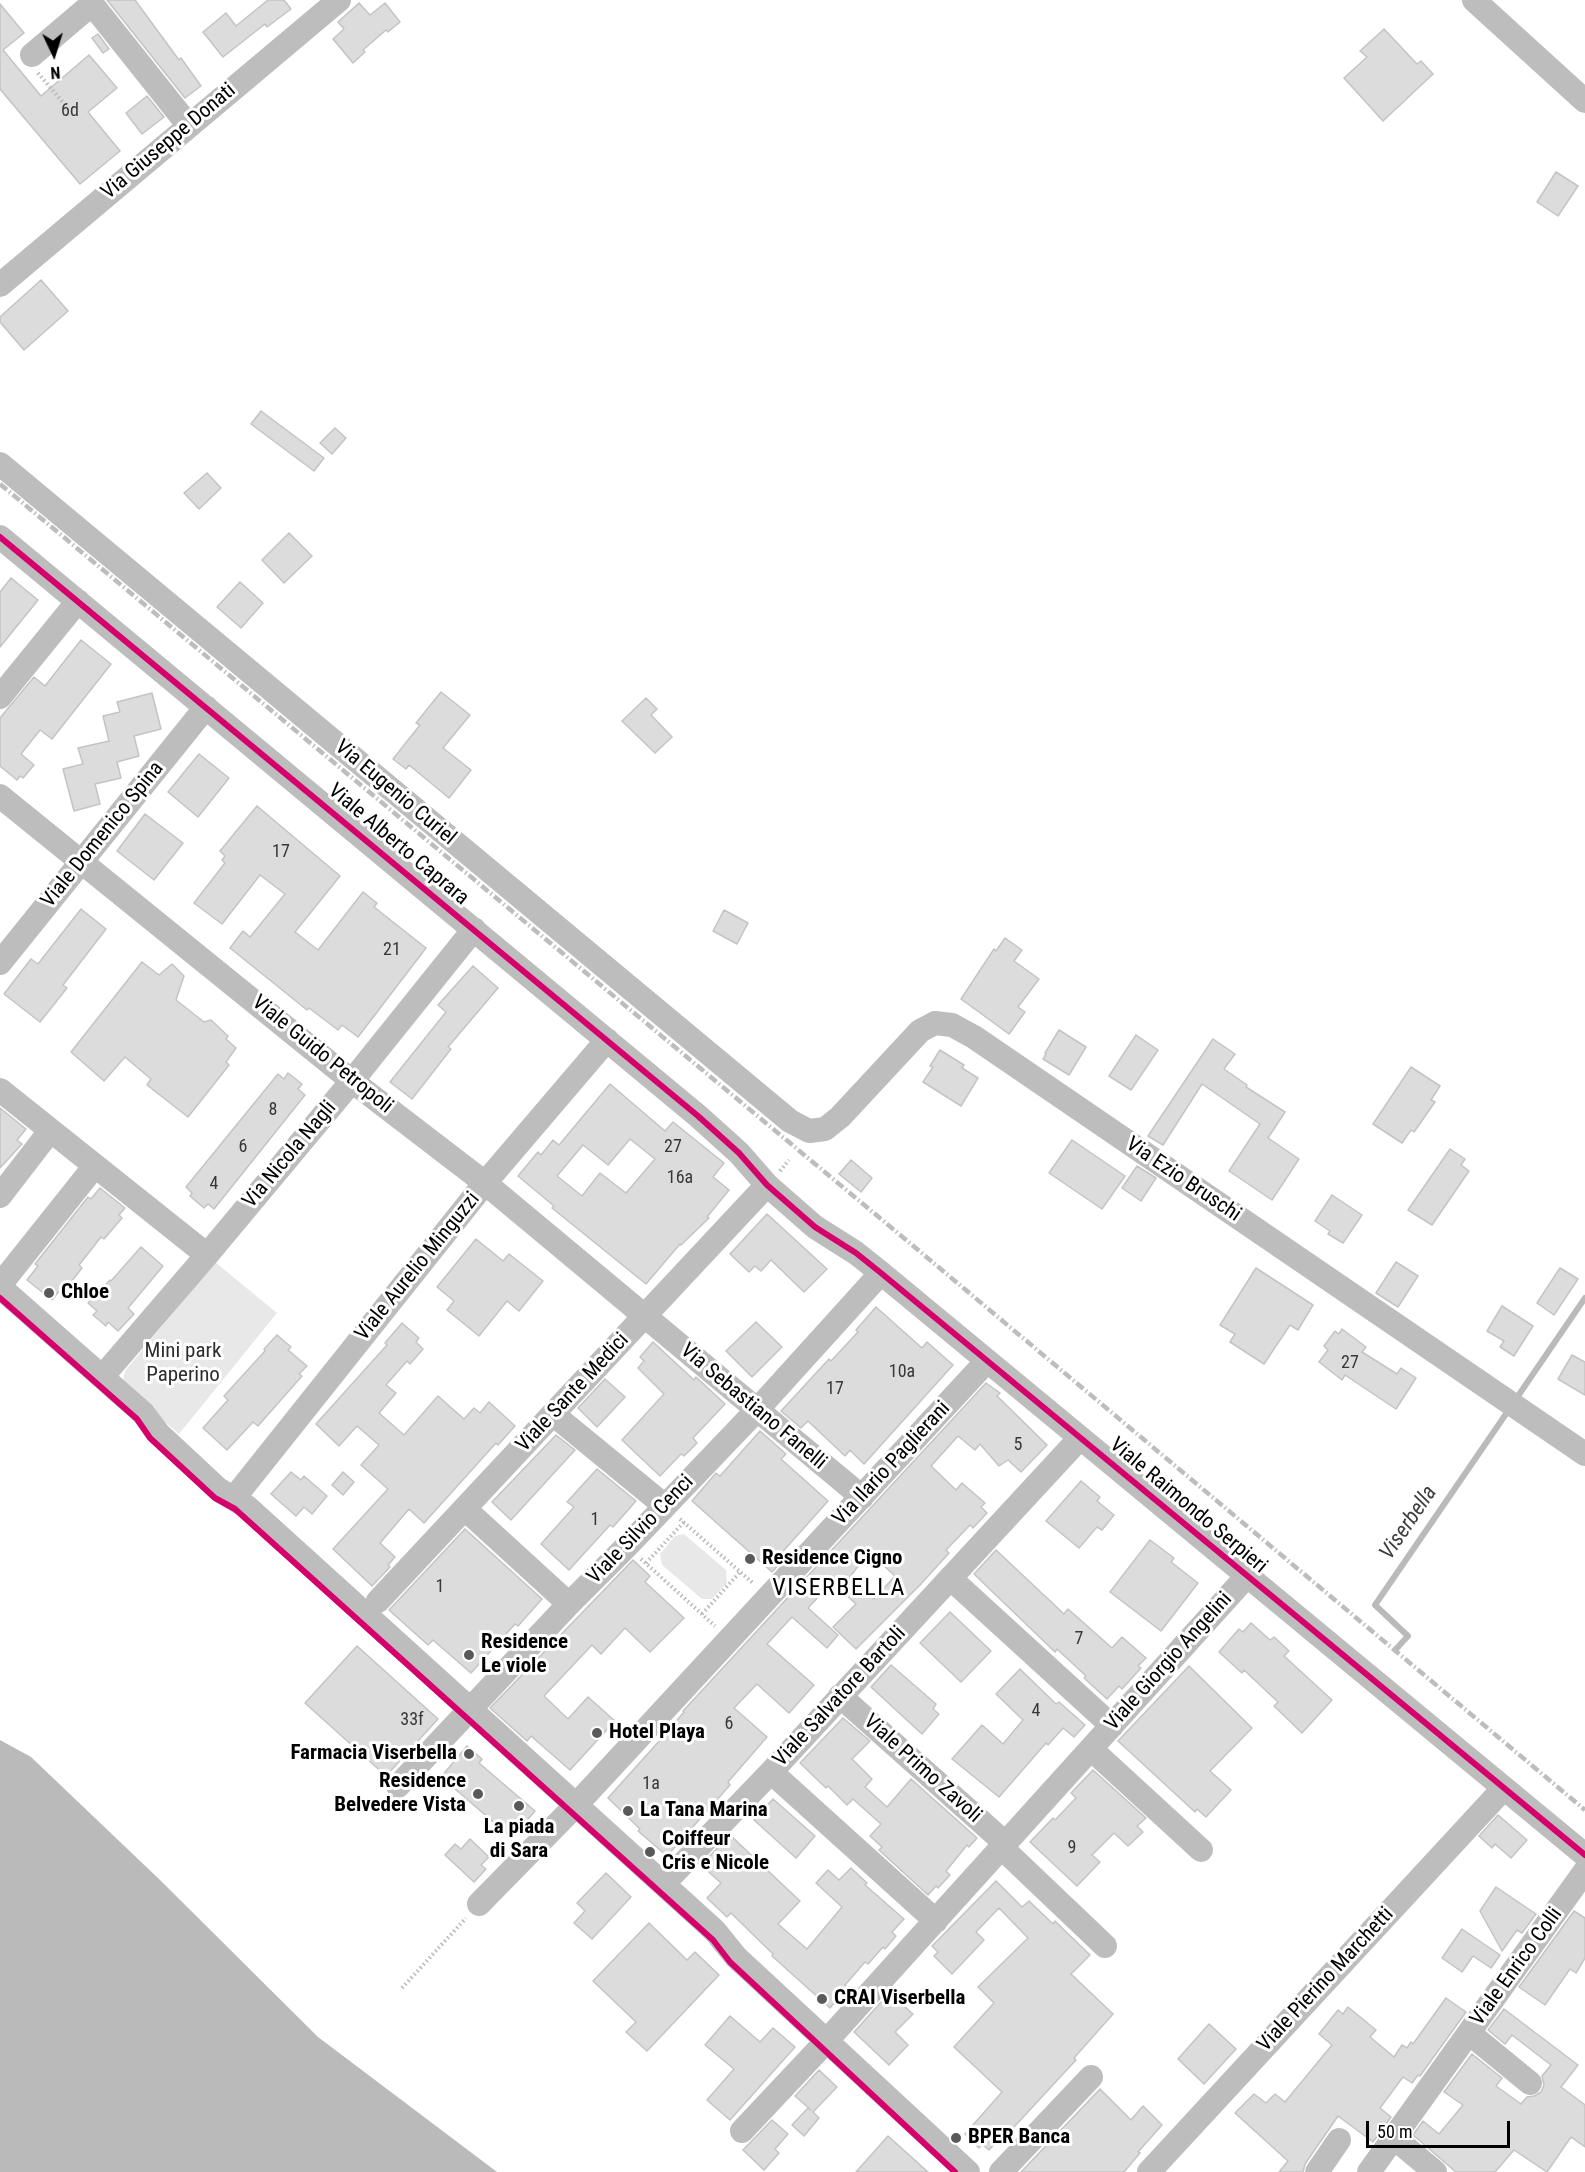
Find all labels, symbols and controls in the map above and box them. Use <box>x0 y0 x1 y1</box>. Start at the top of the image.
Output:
north arrow <box>24 24 84 84</box>
text: N <box>50 63 61 82</box>
street label: Via Giuseppe Donati <box>97 79 241 205</box>
house number: 6d <box>61 100 79 122</box>
street label: Via Eugenio Curiel <box>329 735 461 851</box>
street label: Viale Domenico Spina <box>36 757 170 913</box>
street label: Viale Alberto Caprara <box>323 779 473 911</box>
house number: 17 <box>272 841 290 863</box>
house number: 21 <box>383 939 401 961</box>
street label: Viale Guido Petropoli <box>246 990 398 1120</box>
street label: Via Nicola Nagli <box>238 1096 342 1214</box>
house number: 8 <box>269 1099 277 1121</box>
street label: Via Ezio Bruschi <box>1121 1132 1245 1228</box>
house number: 6 <box>239 1136 247 1158</box>
house number: 27 <box>664 1136 682 1158</box>
house number: 16a <box>667 1167 693 1189</box>
house number: 4 <box>210 1173 218 1195</box>
street label: Viale Aurelio Minguzzi <box>350 1188 486 1346</box>
place label: Chloe <box>61 1280 109 1306</box>
marker: Chloe <box>42 1286 56 1300</box>
street label: Viale Sante Medici <box>511 1328 635 1458</box>
street label: Via Sebastiano Fanelli <box>675 1338 831 1476</box>
park label: Mini park Paperino <box>145 1339 221 1389</box>
house number: 27 <box>1341 1352 1359 1374</box>
house number: 10a <box>889 1361 915 1383</box>
house number: 17 <box>826 1378 844 1400</box>
street label: Via Ilario Paglierani <box>828 1397 956 1531</box>
street label: Viale Raimondo Serpieri <box>1104 1433 1272 1579</box>
house number: 5 <box>1014 1434 1022 1456</box>
street label: Viale Silvio Cenci <box>583 1470 699 1590</box>
water label: Viserbella <box>1375 1481 1443 1565</box>
house number: 1 <box>591 1509 599 1531</box>
place label: Residence Cigno <box>762 1546 902 1572</box>
marker: Residence Cigno <box>743 1552 757 1566</box>
district label: VISERBELLA <box>772 1575 906 1603</box>
house number: 1 <box>436 1576 444 1598</box>
street label: Viale Giorgio Angelini <box>1100 1588 1238 1736</box>
street label: Viale Salvatore Bartoli <box>768 1622 912 1772</box>
house number: 7 <box>1075 1628 1083 1650</box>
place label: Residence Le viole <box>481 1630 568 1680</box>
marker: Residence Le viole <box>462 1648 476 1662</box>
house number: 4 <box>1032 1700 1040 1722</box>
house number: 33f <box>400 1709 424 1731</box>
street label: Viale Primo Zavoli <box>858 1709 986 1829</box>
house number: 6 <box>725 1713 733 1735</box>
place label: Hotel Playa <box>609 1720 705 1746</box>
marker: Hotel Playa <box>590 1726 604 1740</box>
place label: Farmacia Viserbella <box>290 1741 457 1767</box>
marker: Farmacia Viserbella <box>462 1747 476 1761</box>
place label: Residence Belvedere Vista <box>334 1769 466 1819</box>
house number: 1a <box>642 1773 660 1795</box>
marker: Residence Belvedere Vista <box>471 1787 485 1801</box>
place label: La Tana Marina <box>640 1798 768 1824</box>
marker: La piada di Sara <box>512 1799 526 1813</box>
marker: La Tana Marina <box>621 1804 635 1818</box>
place label: La piada di Sara <box>484 1815 554 1865</box>
place label: Coiffeur Cris e Nicole <box>662 1827 769 1877</box>
house number: 9 <box>1068 1837 1076 1859</box>
marker: Coiffeur Cris e Nicole <box>643 1845 657 1859</box>
street label: Viale Pierino Marchetti <box>1253 1903 1399 2057</box>
street label: Viale Enrico Colli <box>1466 1903 1568 2031</box>
place label: CRAI Viserbella <box>834 1986 966 2012</box>
marker: CRAI Viserbella <box>815 1992 829 2006</box>
scale bar <box>1369 2109 1513 2147</box>
text: 50 m <box>1377 2121 1412 2142</box>
place label: BPER Banca <box>968 2125 1070 2151</box>
marker: BPER Banca <box>949 2131 963 2145</box>

